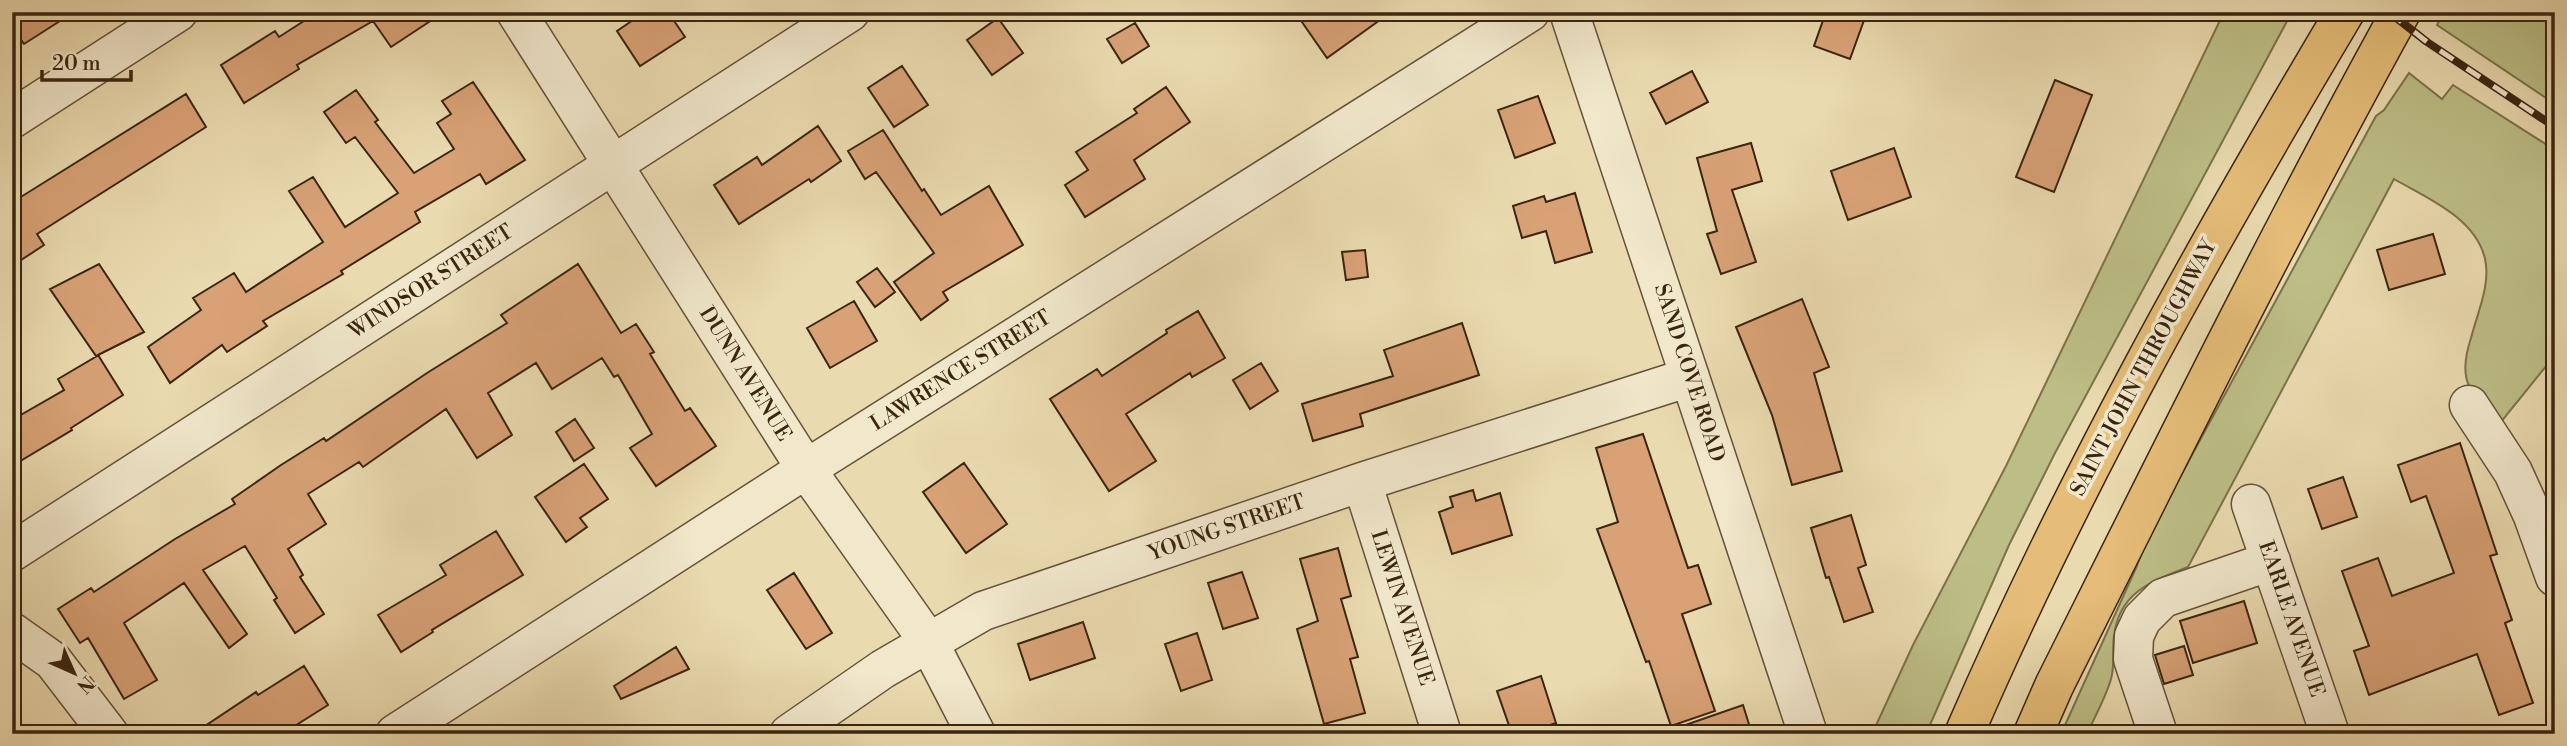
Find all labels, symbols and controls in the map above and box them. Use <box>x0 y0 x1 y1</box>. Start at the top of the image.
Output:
scale bar <box>42 38 131 82</box>
text: 20 m <box>52 51 101 77</box>
street label: WINDSOR STREET <box>343 219 518 345</box>
street label: SAINT JOHN THROUGHWAY <box>2065 234 2223 501</box>
street label: SAND COVE ROAD <box>1648 281 1730 465</box>
street label: DUNN AVENUE <box>693 302 797 446</box>
street label: LAWRENCE STREET <box>866 305 1056 437</box>
street label: YOUNG STREET <box>1144 489 1309 567</box>
street label: LEWIN AVENUE <box>1365 527 1439 689</box>
street label: EARLE AVENUE <box>2252 538 2330 700</box>
north arrow <box>38 638 108 708</box>
text: N <box>72 671 99 698</box>

